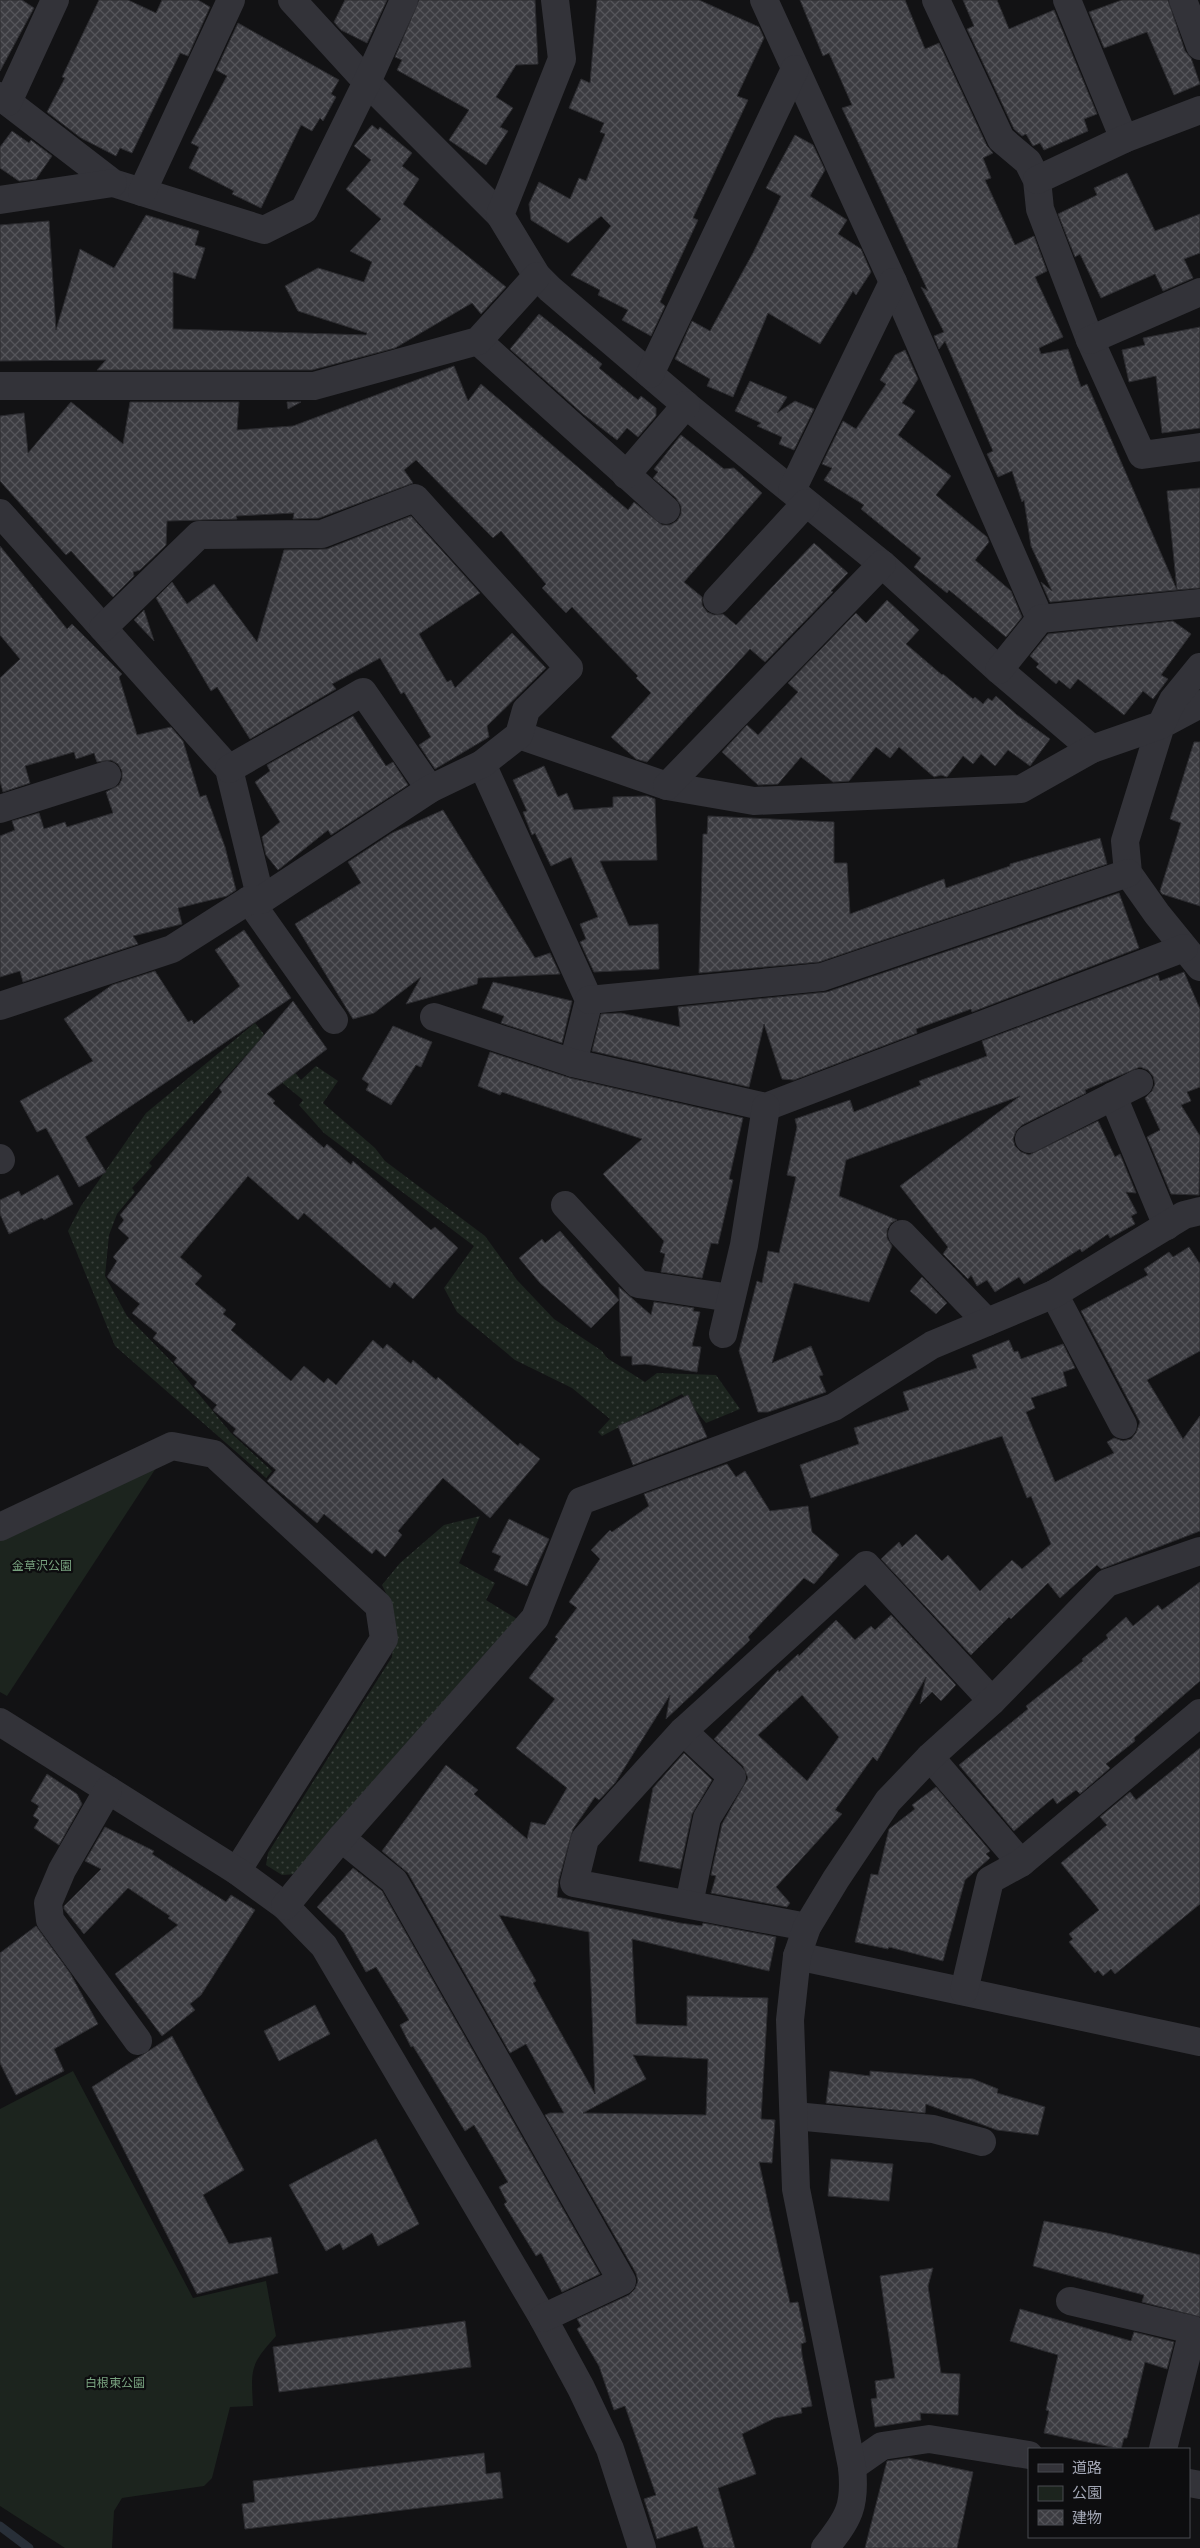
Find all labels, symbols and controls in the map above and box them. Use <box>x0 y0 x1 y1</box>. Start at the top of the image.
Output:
park label: 金草沢公園 <box>12 1559 72 1573</box>
park label: 白根東公園 <box>85 2376 145 2390</box>
legend <box>1028 2448 1190 2538</box>
text: 道路 <box>1072 2459 1102 2477</box>
text: 公園 <box>1072 2484 1102 2502</box>
text: 建物 <box>1072 2509 1102 2527</box>

